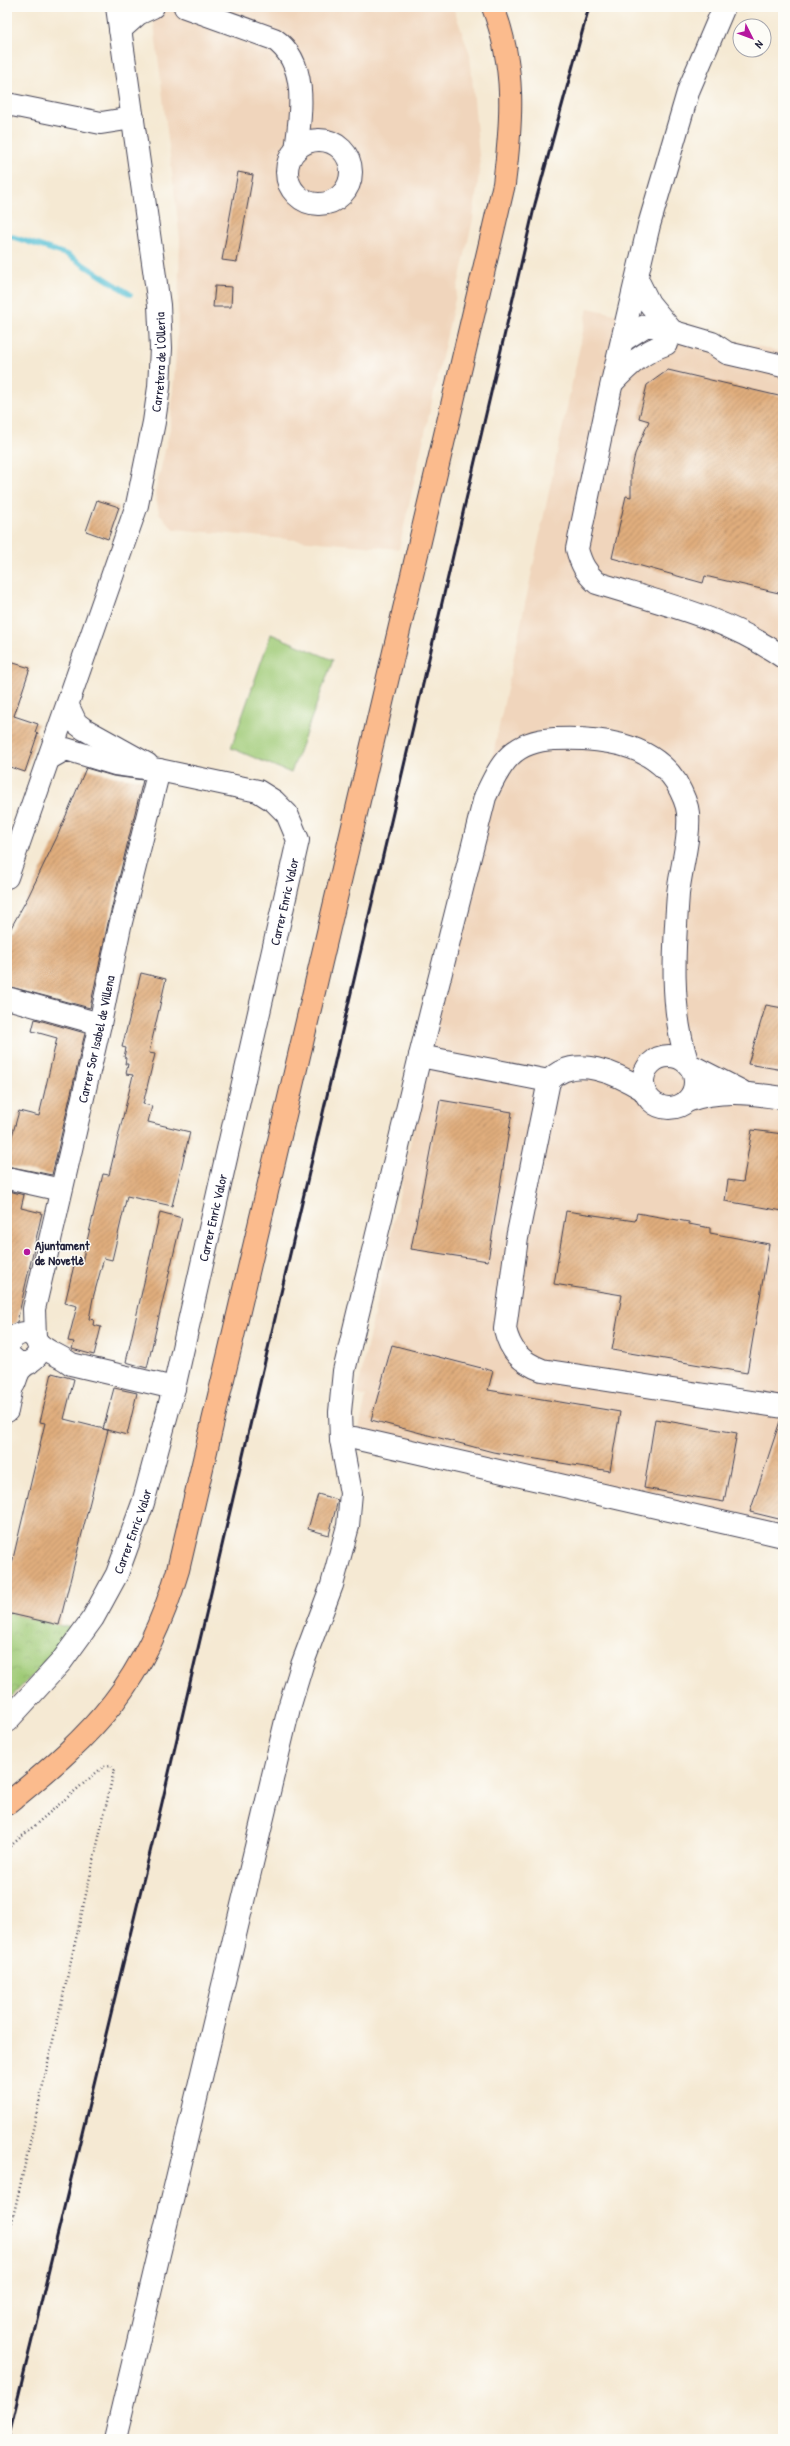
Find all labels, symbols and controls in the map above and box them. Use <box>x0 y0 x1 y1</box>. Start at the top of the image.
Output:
north arrow <box>732 18 772 58</box>
text: N <box>752 38 767 52</box>
street label: Carretera de l'Olleria <box>147 312 170 413</box>
street label: Carrer Enric Valor <box>265 856 303 947</box>
street label: Carrer Sor Isabel de Villena <box>73 974 119 1105</box>
street label: Carrer Enric Valor <box>194 1172 231 1263</box>
place label: Ajuntament de Novetlè <box>35 1236 90 1269</box>
marker: Ajuntament de Novetlè <box>22 1247 32 1257</box>
street label: Carrer Enric Valor <box>109 1487 155 1576</box>

